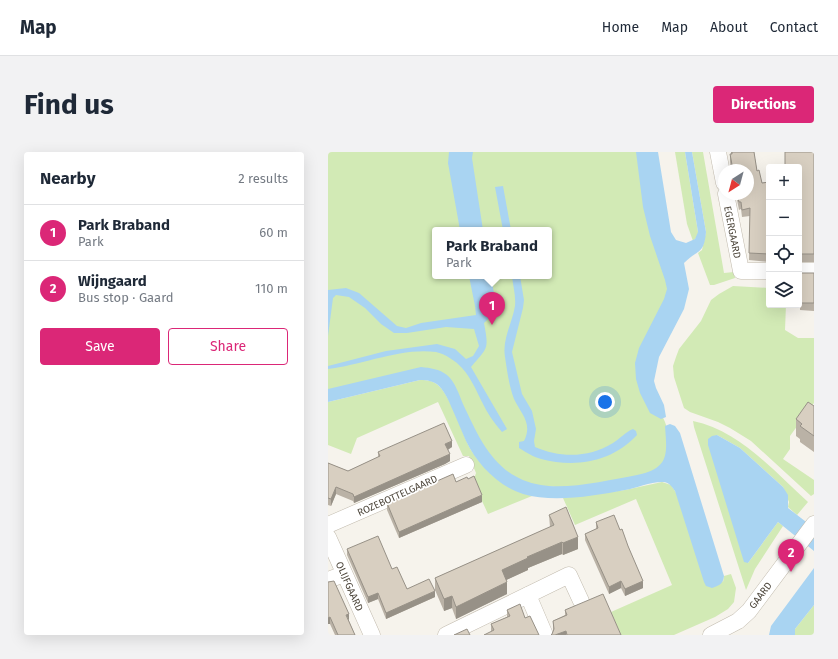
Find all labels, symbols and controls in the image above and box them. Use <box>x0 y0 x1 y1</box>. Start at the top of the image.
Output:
text: Map <box>20 16 57 39</box>
text: Home <box>602 19 639 36</box>
text: Map <box>661 19 688 36</box>
text: About <box>710 19 748 36</box>
text: Contact <box>770 19 818 36</box>
button: Directions <box>713 86 814 123</box>
text: Find us <box>24 88 114 121</box>
north arrow <box>718 164 754 200</box>
map controls <box>766 164 802 308</box>
button: + <box>766 164 802 200</box>
text: Nearby <box>40 168 95 189</box>
text: 2 results <box>238 171 288 186</box>
button: − <box>766 200 802 236</box>
street label: EGERGAARD <box>721 205 743 259</box>
text: Park Braband <box>78 216 170 234</box>
text: 1 <box>50 225 56 240</box>
text: 60 m <box>259 225 288 240</box>
popup <box>432 227 552 279</box>
text: Park <box>78 234 104 249</box>
button: locate <box>766 236 802 272</box>
text: Park Braband <box>446 237 538 255</box>
text: Park <box>446 255 472 270</box>
text: Wijngaard <box>78 272 147 290</box>
button: layers <box>766 272 802 308</box>
text: 2 <box>50 281 56 296</box>
text: 110 m <box>255 281 288 296</box>
text: Bus stop · Gaard <box>78 290 174 305</box>
pin: 1 <box>479 292 505 325</box>
button: Save <box>40 328 160 365</box>
button: Share <box>168 328 288 365</box>
your location <box>595 392 615 412</box>
street label: ROZEBOTTELGAARD <box>356 473 439 519</box>
pin: 2 <box>778 539 804 572</box>
street label: OLIJFGAARD <box>333 560 365 613</box>
street label: GAARD <box>747 580 775 611</box>

